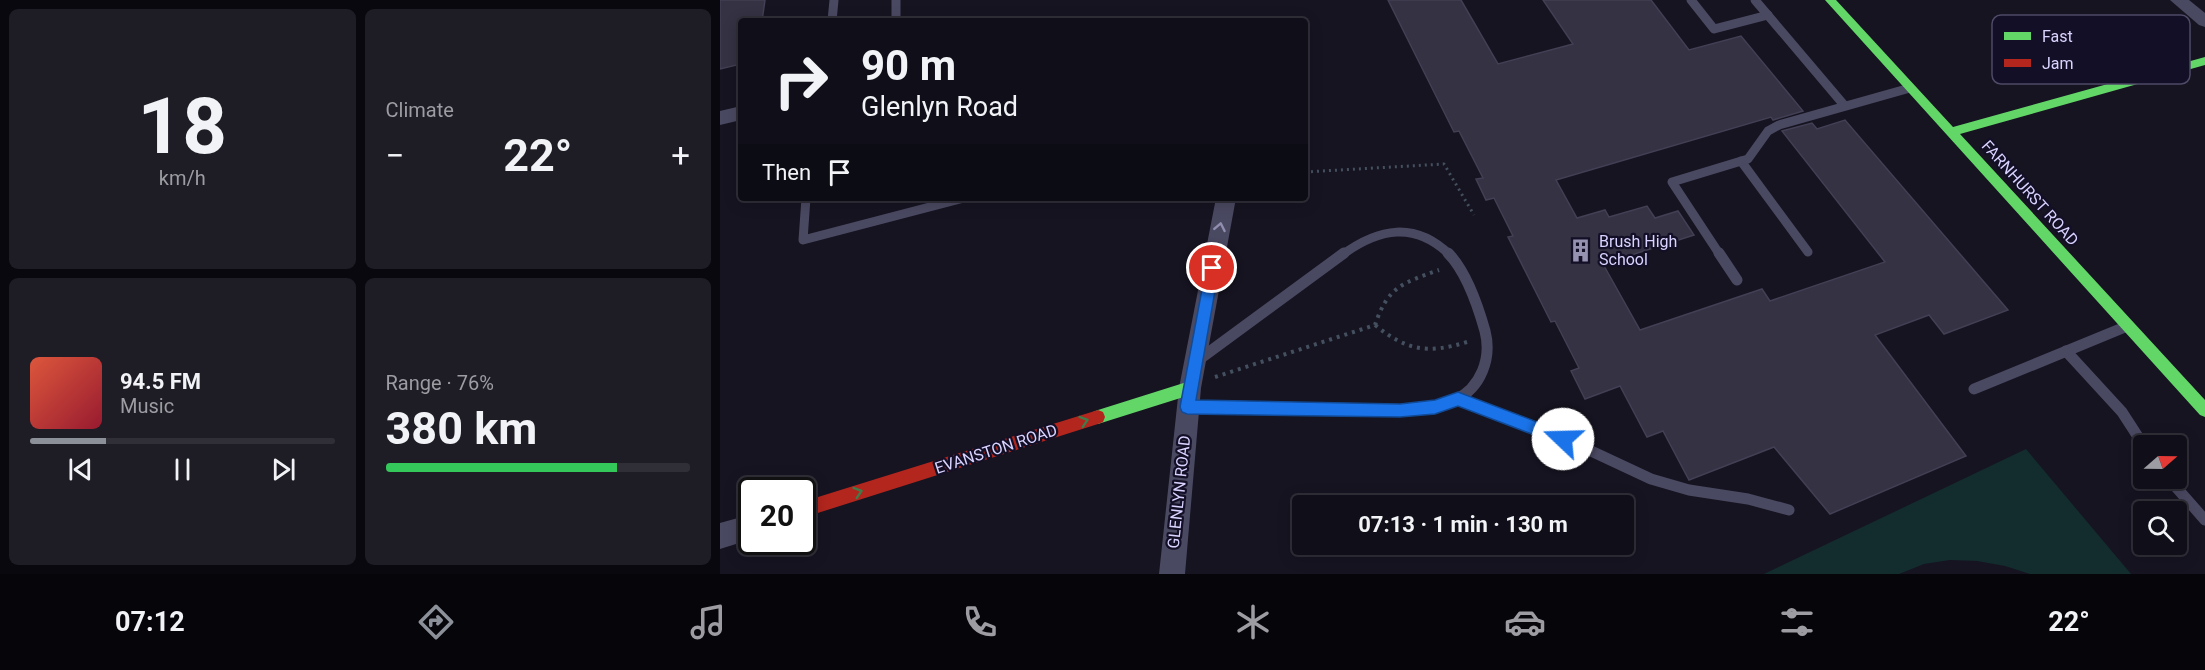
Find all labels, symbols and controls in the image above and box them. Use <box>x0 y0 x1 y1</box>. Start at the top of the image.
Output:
legend <box>1992 15 2190 84</box>
text: Fast <box>2042 27 2073 46</box>
text: 90 m <box>861 41 956 90</box>
icon: right <box>762 42 840 120</box>
text: Jam <box>2042 54 2074 73</box>
text: 18 <box>137 81 227 172</box>
text: Glenlyn Road <box>861 91 1018 123</box>
text: Climate <box>386 98 454 122</box>
text: 22° <box>503 129 572 182</box>
text: − <box>386 136 404 175</box>
text: + <box>671 136 690 175</box>
street label: FARNHURST ROAD <box>1978 136 2082 250</box>
icon: arrive <box>823 156 856 189</box>
text: Then <box>762 160 811 185</box>
text: km/h <box>159 166 206 190</box>
one-way arrow <box>1213 222 1226 232</box>
place label: Brush High School <box>1599 232 1677 269</box>
building icon: Brush High School <box>1568 237 1594 263</box>
pin <box>1186 242 1237 293</box>
icon: arrive <box>1195 251 1228 284</box>
text: 94.5 FM <box>120 369 201 394</box>
text: Range · 76% <box>386 371 494 395</box>
text: Music <box>120 394 174 418</box>
text: 380 km <box>386 402 537 455</box>
position arrow <box>1531 407 1595 471</box>
one-way arrow <box>1078 416 1089 428</box>
street label: EVANSTON ROAD <box>932 420 1060 478</box>
street label: GLENLYN ROAD <box>1164 435 1194 549</box>
north arrow <box>2133 435 2187 489</box>
map controls <box>2133 435 2187 555</box>
icon: previous <box>64 453 97 486</box>
icon: pause <box>166 453 199 486</box>
icon: next <box>267 453 300 486</box>
speed limit sign: 20 <box>738 477 816 555</box>
one-way arrow <box>852 487 863 499</box>
button: search <box>2133 501 2187 555</box>
text: 07:13 · 1 min · 130 m <box>1358 512 1568 537</box>
icon: directions <box>415 601 457 643</box>
icon: music <box>687 601 729 643</box>
icon: phone <box>959 601 1001 643</box>
icon: climate <box>1232 601 1274 643</box>
icon: car <box>1504 601 1546 643</box>
icon: filters <box>1776 601 1818 643</box>
text: 07:12 <box>115 606 185 638</box>
text: 22° <box>2048 606 2090 638</box>

